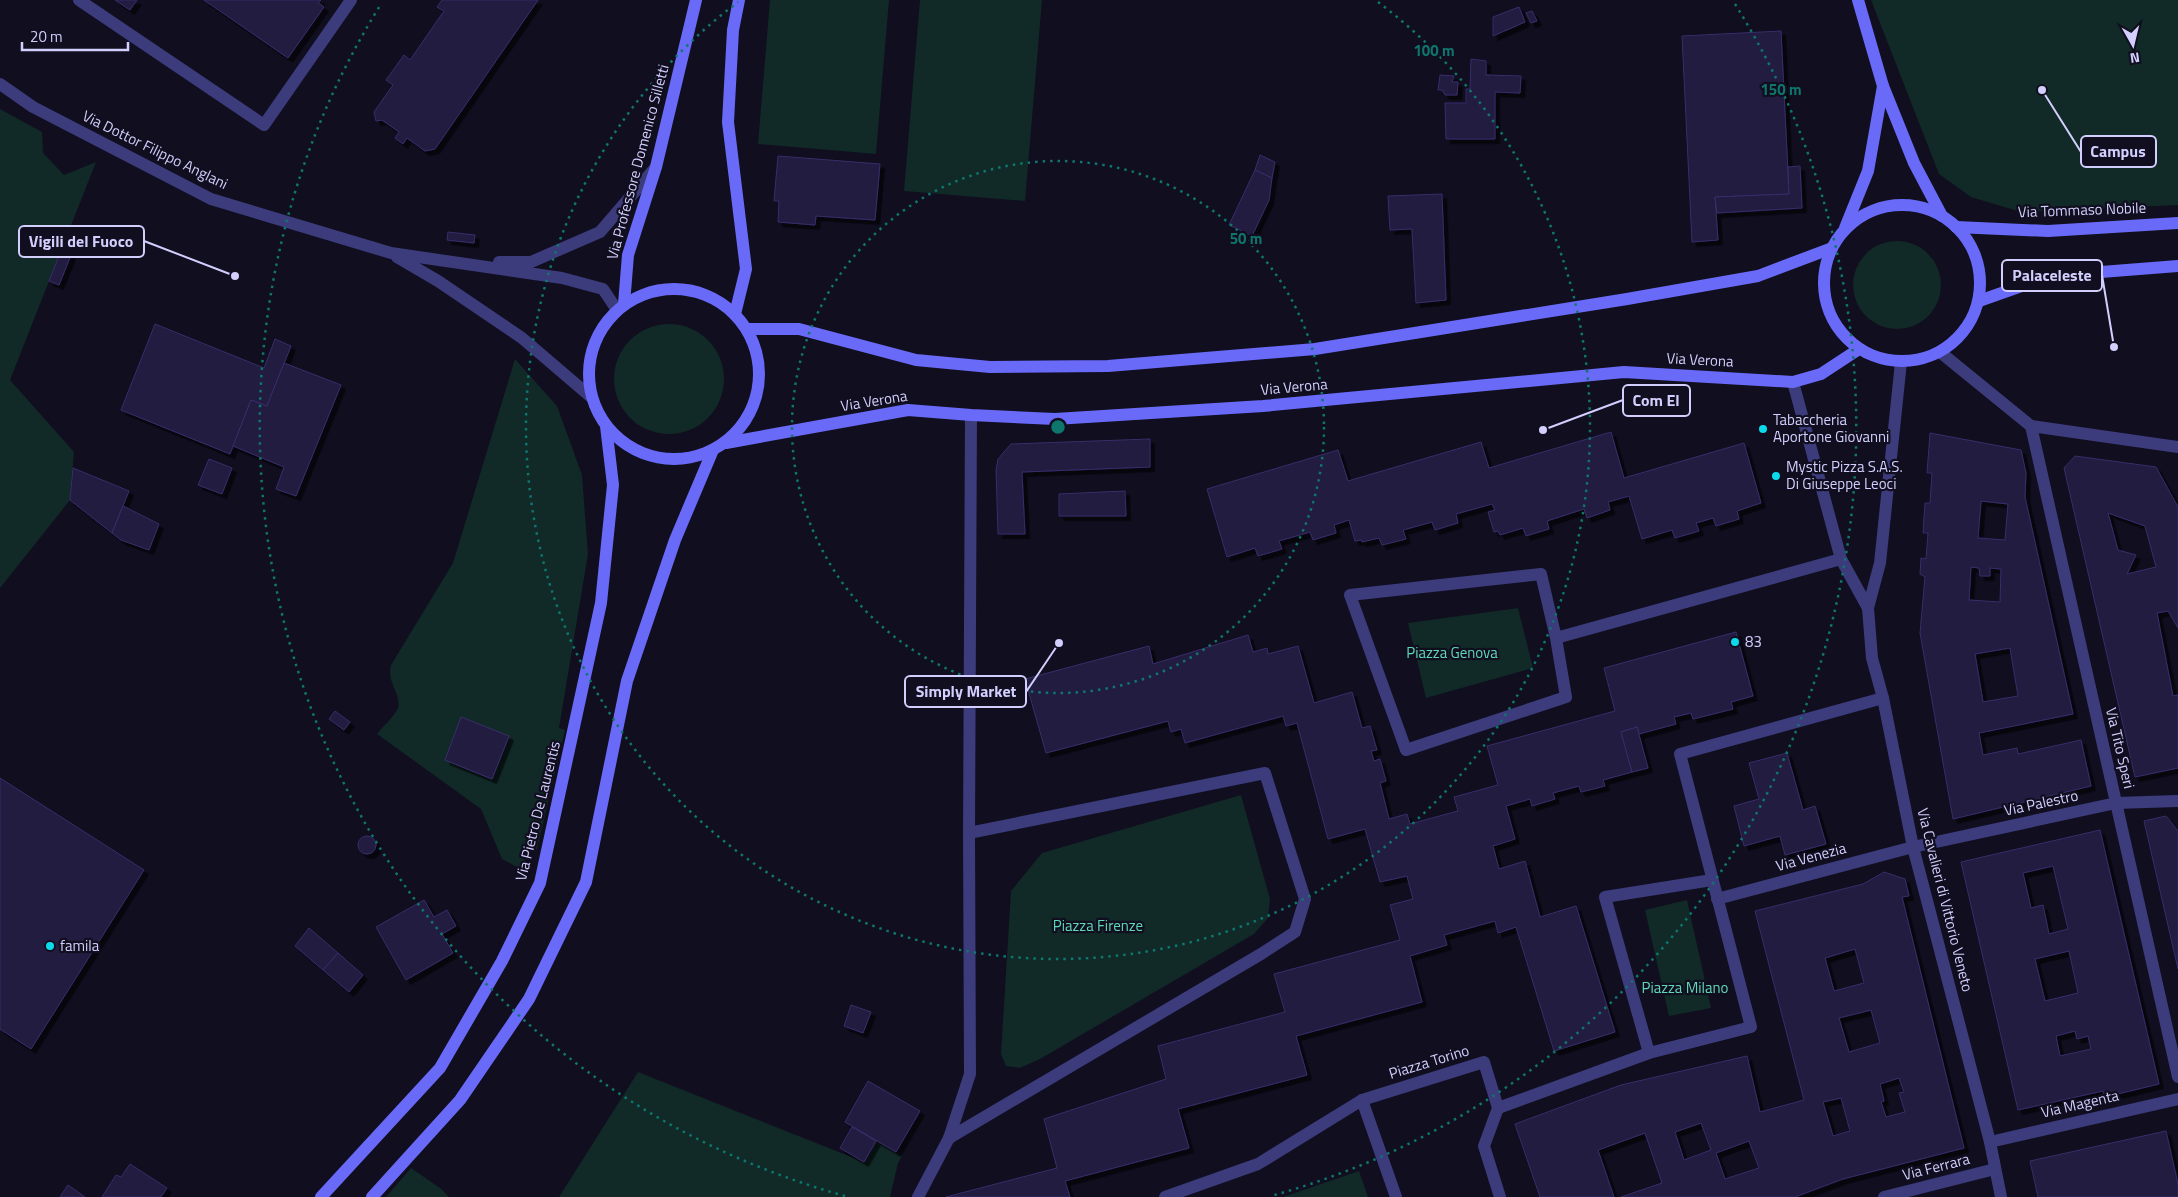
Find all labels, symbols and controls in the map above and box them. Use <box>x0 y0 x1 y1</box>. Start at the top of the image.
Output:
scale bar <box>22 20 129 52</box>
north arrow <box>2108 20 2158 70</box>
text: 20 m <box>30 25 63 48</box>
text: 100 m <box>1413 39 1455 62</box>
text: N <box>2129 47 2141 69</box>
street label: Via Professore Domenico Silletti <box>600 62 675 262</box>
text: 150 m <box>1760 78 1802 101</box>
street label: Via Dottor Filippo Anglani <box>79 104 232 195</box>
callout: Campus <box>2081 136 2156 167</box>
text: Campus <box>2090 139 2146 163</box>
street label: Via Tommaso Nobile <box>2017 196 2146 223</box>
callout: Vigili del Fuoco <box>19 226 144 257</box>
text: 50 m <box>1230 227 1262 250</box>
text: Vigili del Fuoco <box>29 229 133 253</box>
callout: Palaceleste <box>2002 260 2102 291</box>
text: Palaceleste <box>2012 263 2092 287</box>
street label: Via Verona <box>1666 346 1735 373</box>
street label: Via Verona <box>1259 372 1329 401</box>
street label: Via Verona <box>839 384 909 417</box>
callout: Com El <box>1623 385 1690 416</box>
text: Com El <box>1632 388 1680 412</box>
place label: Tabaccheria Aportone Giovanni <box>1773 408 1889 448</box>
centre of rings <box>1049 418 1067 436</box>
marker: Tabaccheria Aportone Giovanni <box>1757 423 1769 435</box>
place label: Mystic Pizza S.A.S. Di Giuseppe Leoci <box>1786 455 1903 495</box>
marker: Mystic Pizza S.A.S. Di Giuseppe Leoci <box>1770 470 1782 482</box>
place label: 83 <box>1745 630 1762 653</box>
marker: 83 <box>1729 636 1741 648</box>
park label: Piazza Genova <box>1406 641 1498 664</box>
callout: Simply Market <box>905 676 1026 707</box>
text: Simply Market <box>916 679 1017 703</box>
street label: Via Tito Speri <box>2100 705 2141 791</box>
street label: Via Pietro De Laurentis <box>509 738 566 883</box>
street label: Via Palestro <box>2002 783 2080 822</box>
street label: Via Cavalieri di Vittorio Veneto <box>1912 806 1979 994</box>
street label: Via Venezia <box>1773 836 1849 877</box>
park label: Piazza Firenze <box>1053 914 1143 937</box>
place label: famila <box>60 934 100 957</box>
marker: famila <box>44 940 56 952</box>
park label: Piazza Milano <box>1641 976 1729 999</box>
street label: Piazza Torino <box>1386 1038 1472 1085</box>
street label: Via Magenta <box>2039 1083 2121 1124</box>
street label: Via Ferrara <box>1900 1147 1972 1186</box>

